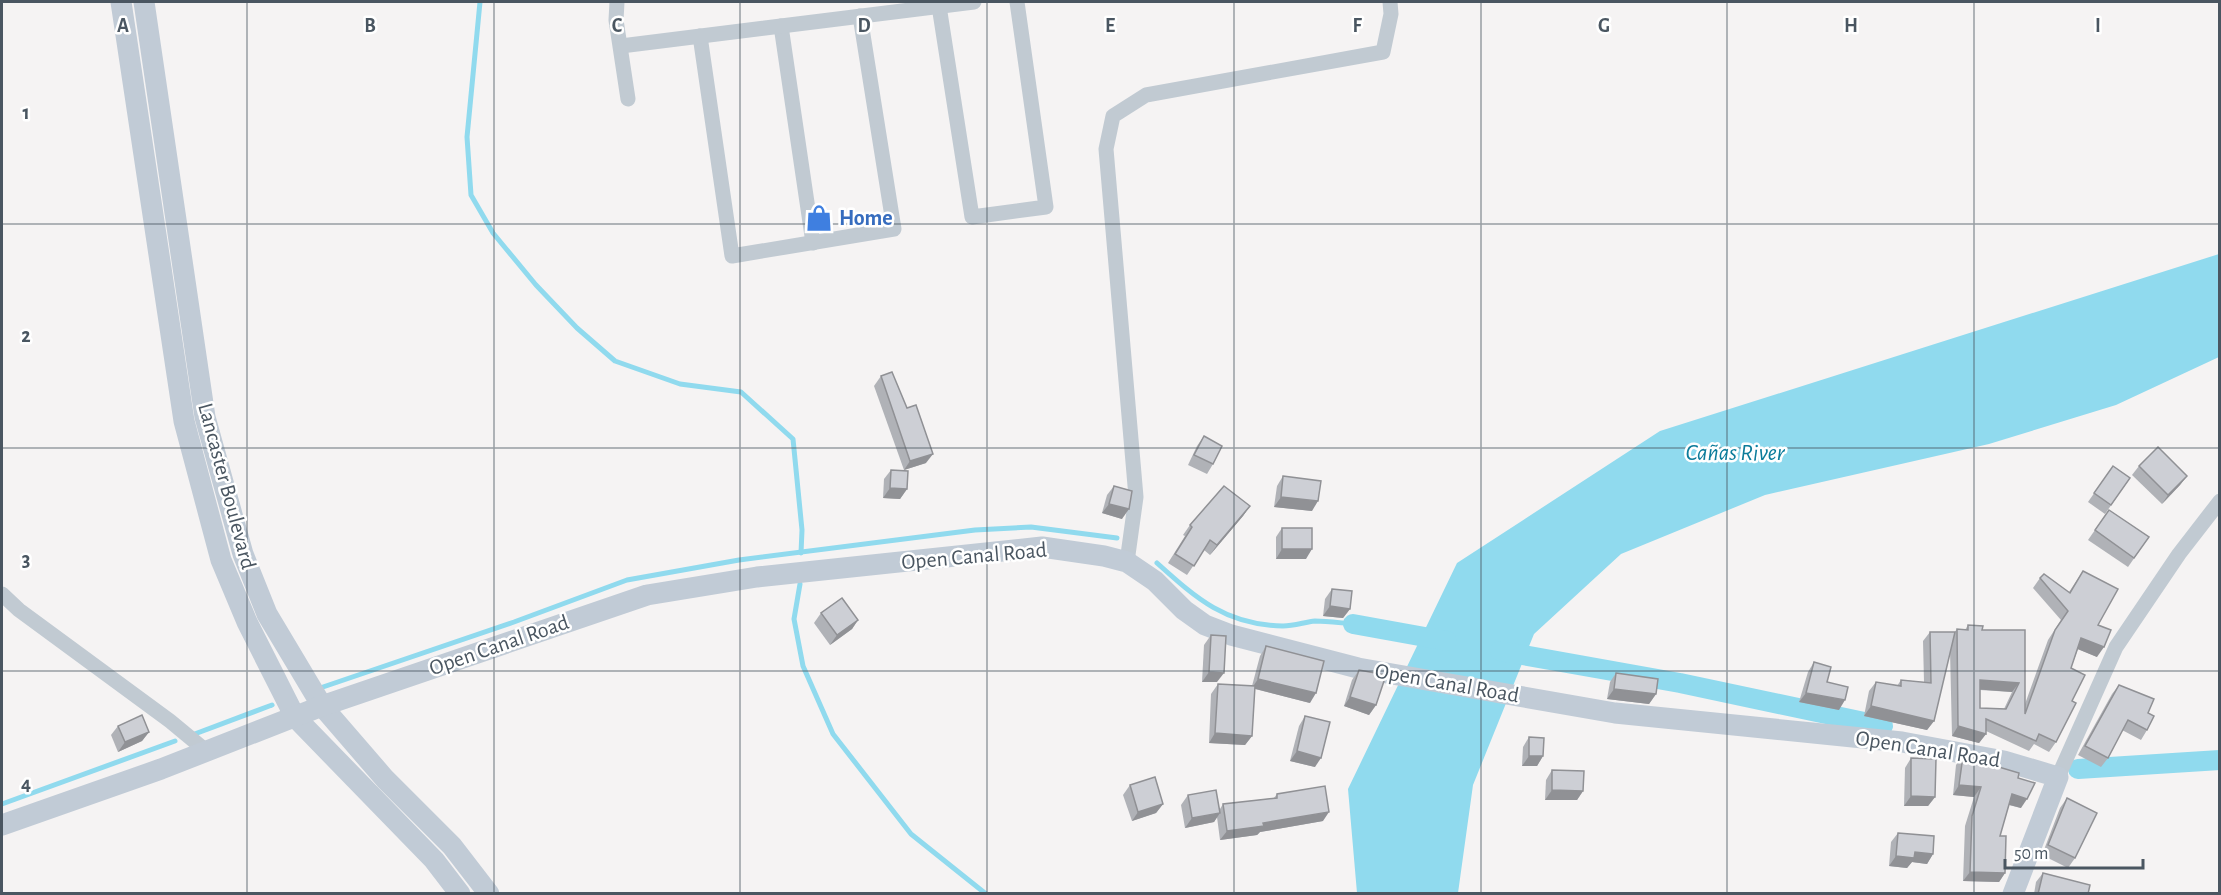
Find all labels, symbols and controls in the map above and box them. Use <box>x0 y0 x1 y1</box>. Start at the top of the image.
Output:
text: A <box>117 16 129 36</box>
text: B <box>364 16 376 36</box>
text: C <box>612 16 623 36</box>
text: D <box>857 16 871 36</box>
text: E <box>1105 16 1115 36</box>
text: F <box>1352 16 1362 36</box>
text: G <box>1598 16 1610 36</box>
text: H <box>1844 16 1858 36</box>
text: I <box>2095 16 2101 36</box>
text: 1 <box>22 103 30 123</box>
shop icon: Home <box>804 203 834 233</box>
place label: Home <box>839 207 893 229</box>
text: 2 <box>21 326 31 346</box>
street label: Lancaster Boulevard <box>194 400 260 572</box>
water label: Cañas River <box>1685 441 1786 465</box>
street label: Open Canal Road <box>900 539 1048 573</box>
text: 3 <box>22 550 30 570</box>
street label: Open Canal Road <box>426 611 572 679</box>
street label: Open Canal Road <box>1373 659 1521 707</box>
street label: Open Canal Road <box>1854 727 2002 771</box>
text: 4 <box>21 774 31 794</box>
scale bar <box>2005 832 2143 870</box>
text: 50 m <box>2014 845 2048 863</box>

